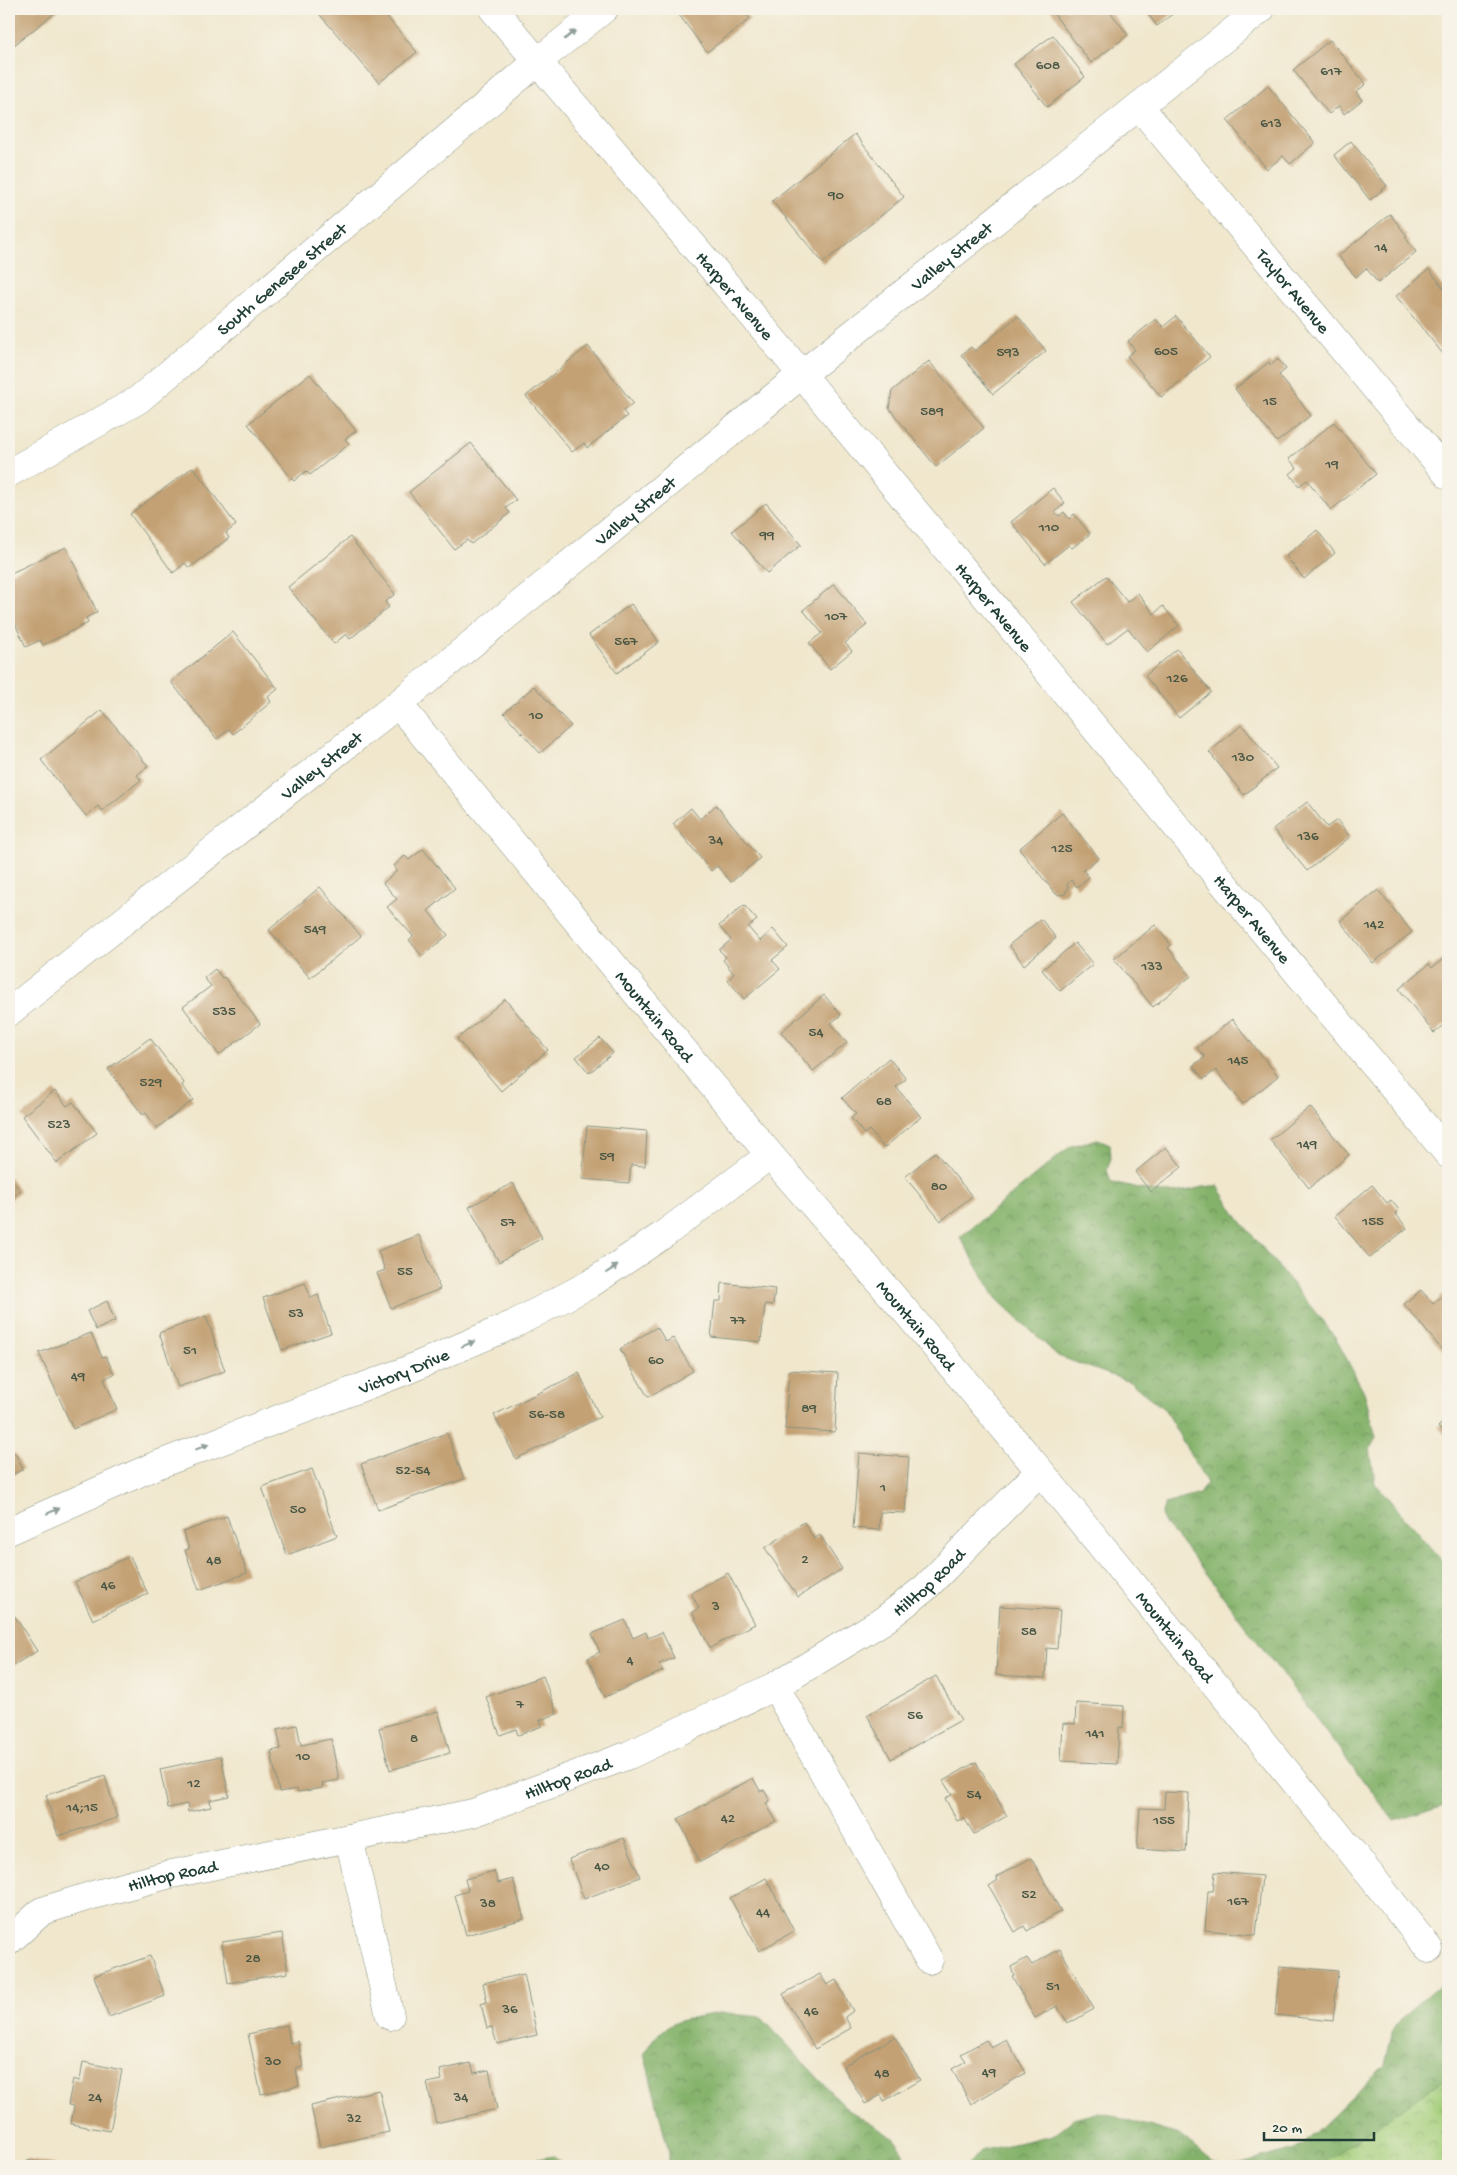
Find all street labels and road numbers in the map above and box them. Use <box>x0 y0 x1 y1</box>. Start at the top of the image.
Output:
street label: Valley Street <box>907 218 999 297</box>
street label: South Genesee Street <box>214 219 353 341</box>
street label: Taylor Avenue <box>1250 245 1334 339</box>
street label: Harper Avenue <box>690 248 777 346</box>
street label: Valley Street <box>591 472 683 552</box>
street label: Harper Avenue <box>949 559 1036 658</box>
street label: Valley Street <box>277 727 369 806</box>
street label: Harper Avenue <box>1208 871 1294 969</box>
street label: Mountain Road <box>609 967 698 1068</box>
street label: Mountain Road <box>870 1277 960 1377</box>
street label: Victory Drive <box>355 1345 453 1401</box>
street label: Hilltop Road <box>889 1544 972 1622</box>
street label: Mountain Road <box>1130 1588 1218 1689</box>
street label: Hilltop Road <box>522 1754 616 1806</box>
street label: Hilltop Road <box>126 1857 221 1898</box>

